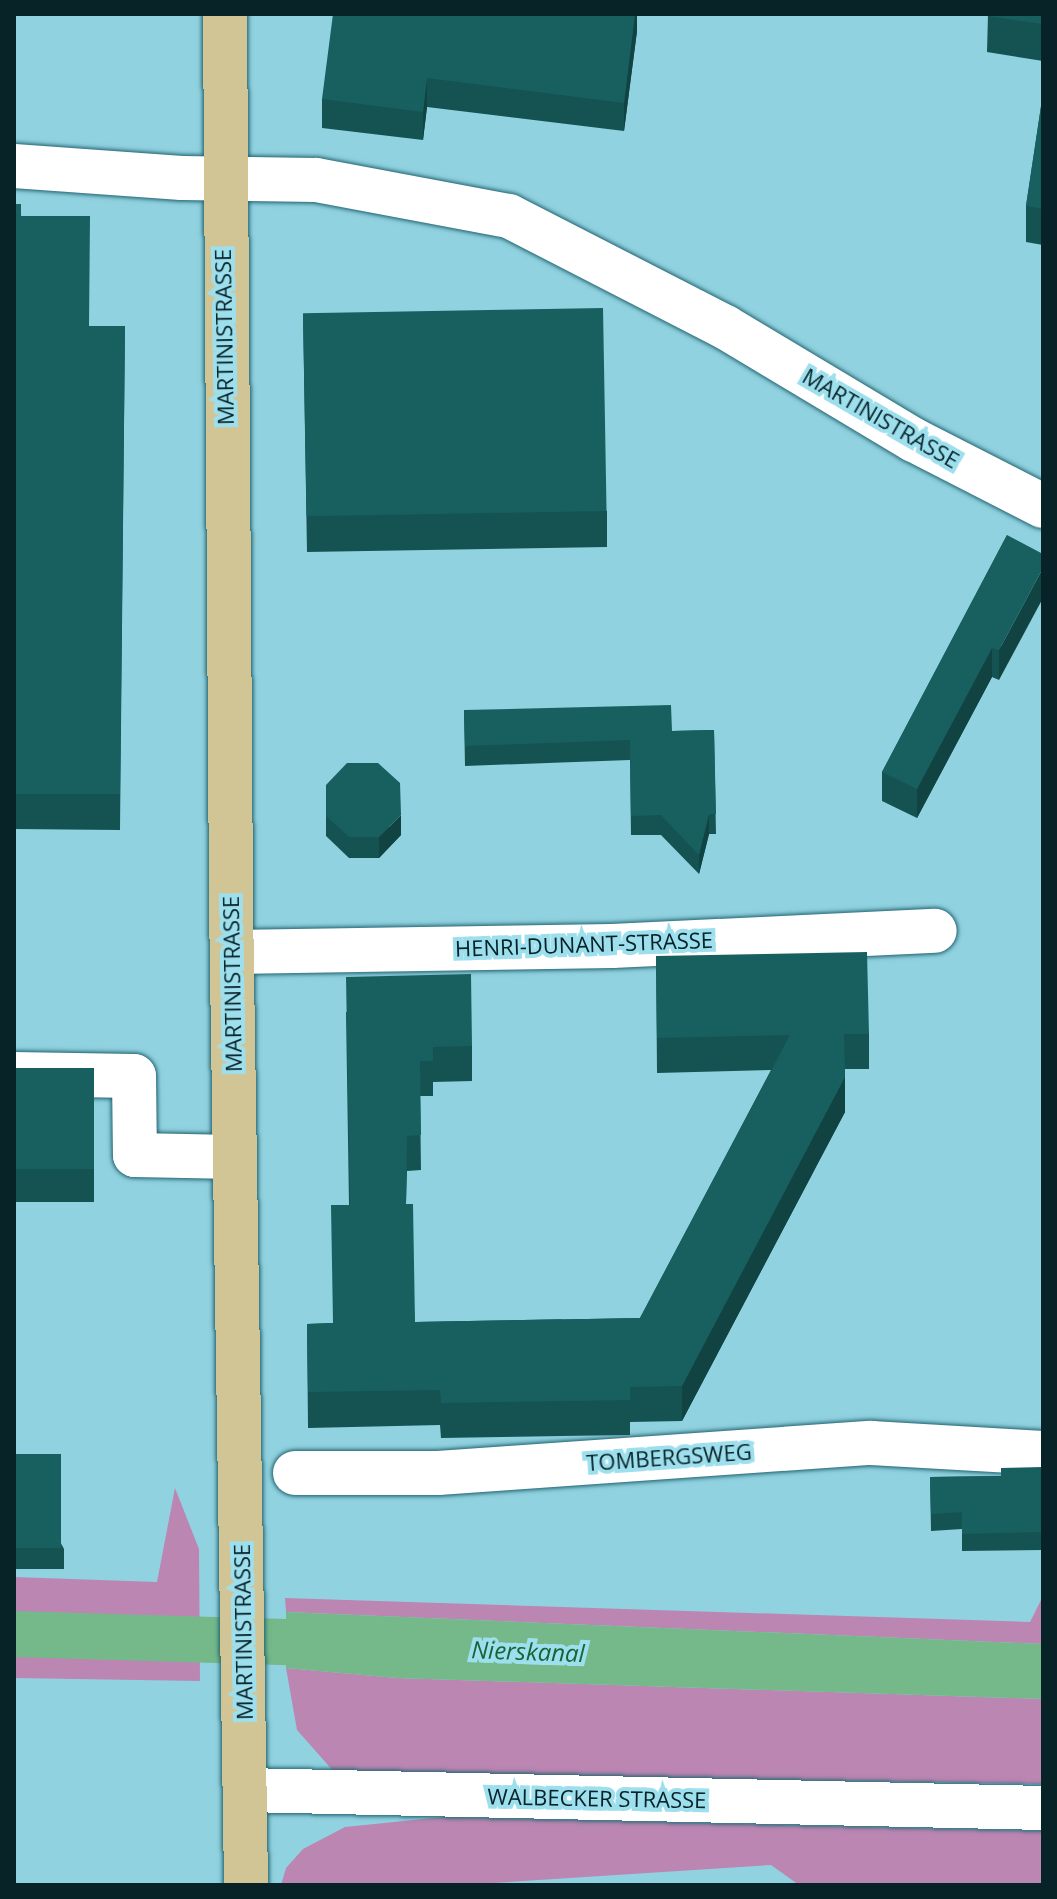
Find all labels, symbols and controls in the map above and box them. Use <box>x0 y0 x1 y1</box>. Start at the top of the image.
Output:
street label: MARTINISTRASSE <box>209 249 239 425</box>
street label: MARTINISTRASSE <box>798 363 964 473</box>
street label: MARTINISTRASSE <box>217 896 247 1072</box>
street label: HENRI-DUNANT-STRASSE <box>455 926 713 962</box>
street label: TOMBERGSWEG <box>585 1438 753 1476</box>
street label: MARTINISTRASSE <box>228 1544 258 1720</box>
water label: Nierskanal <box>471 1635 585 1667</box>
street label: WALBECKER STRASSE <box>487 1783 707 1813</box>

